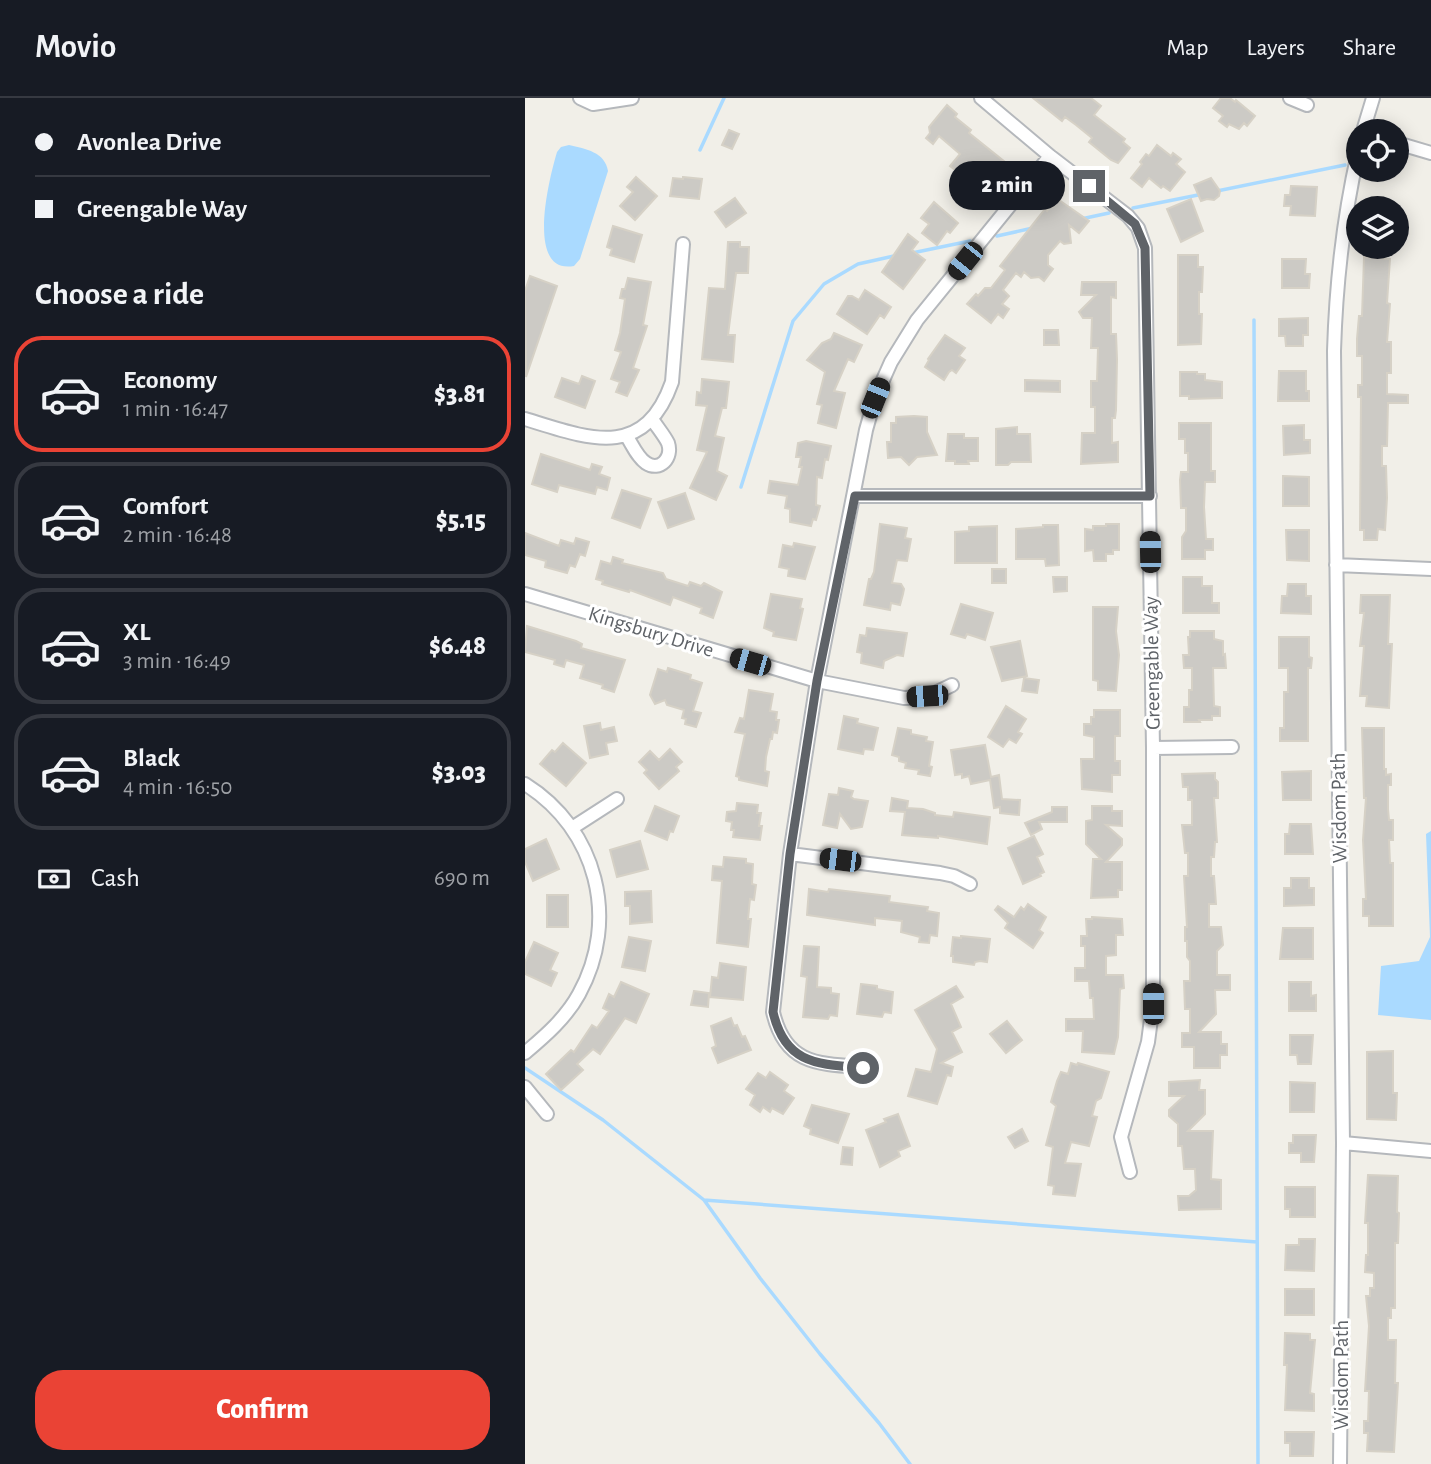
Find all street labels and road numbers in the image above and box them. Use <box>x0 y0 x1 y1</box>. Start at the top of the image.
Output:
street label: Greengable Way <box>1140 596 1164 730</box>
street label: Kingsbury Drive <box>586 603 716 661</box>
street label: Wisdom Path <box>1328 753 1350 863</box>
street label: Wisdom Path <box>1331 1320 1352 1430</box>

